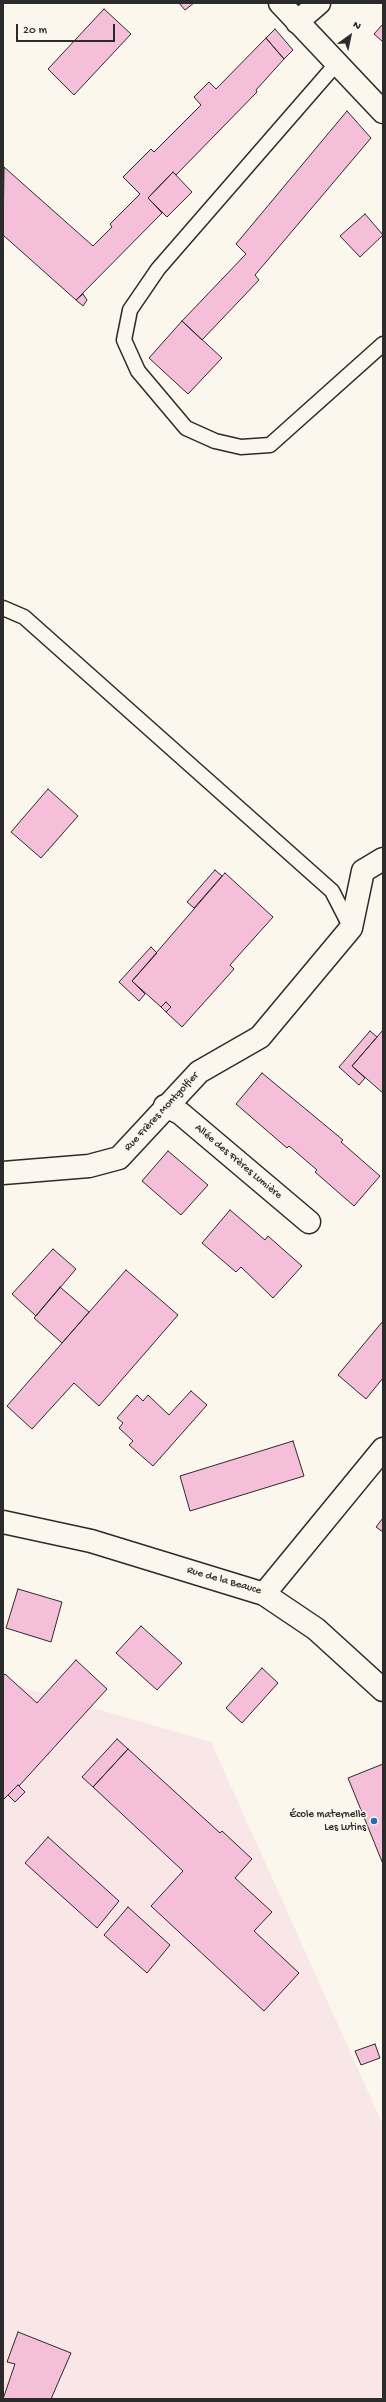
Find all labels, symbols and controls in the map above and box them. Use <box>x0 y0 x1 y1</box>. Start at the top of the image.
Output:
scale bar <box>18 16 117 42</box>
north arrow <box>330 16 370 56</box>
text: N <box>350 19 363 33</box>
text: 20 m <box>23 24 47 38</box>
street label: Rue Frères Montgolfier <box>122 1070 202 1154</box>
street label: Allée des Frères Lumière <box>192 1122 284 1202</box>
street label: Rue de la Beauce <box>185 1564 263 1598</box>
place label: École maternelle Les Lutins <box>290 1808 366 1834</box>
marker: École maternelle Les Lutins <box>369 1816 379 1826</box>

